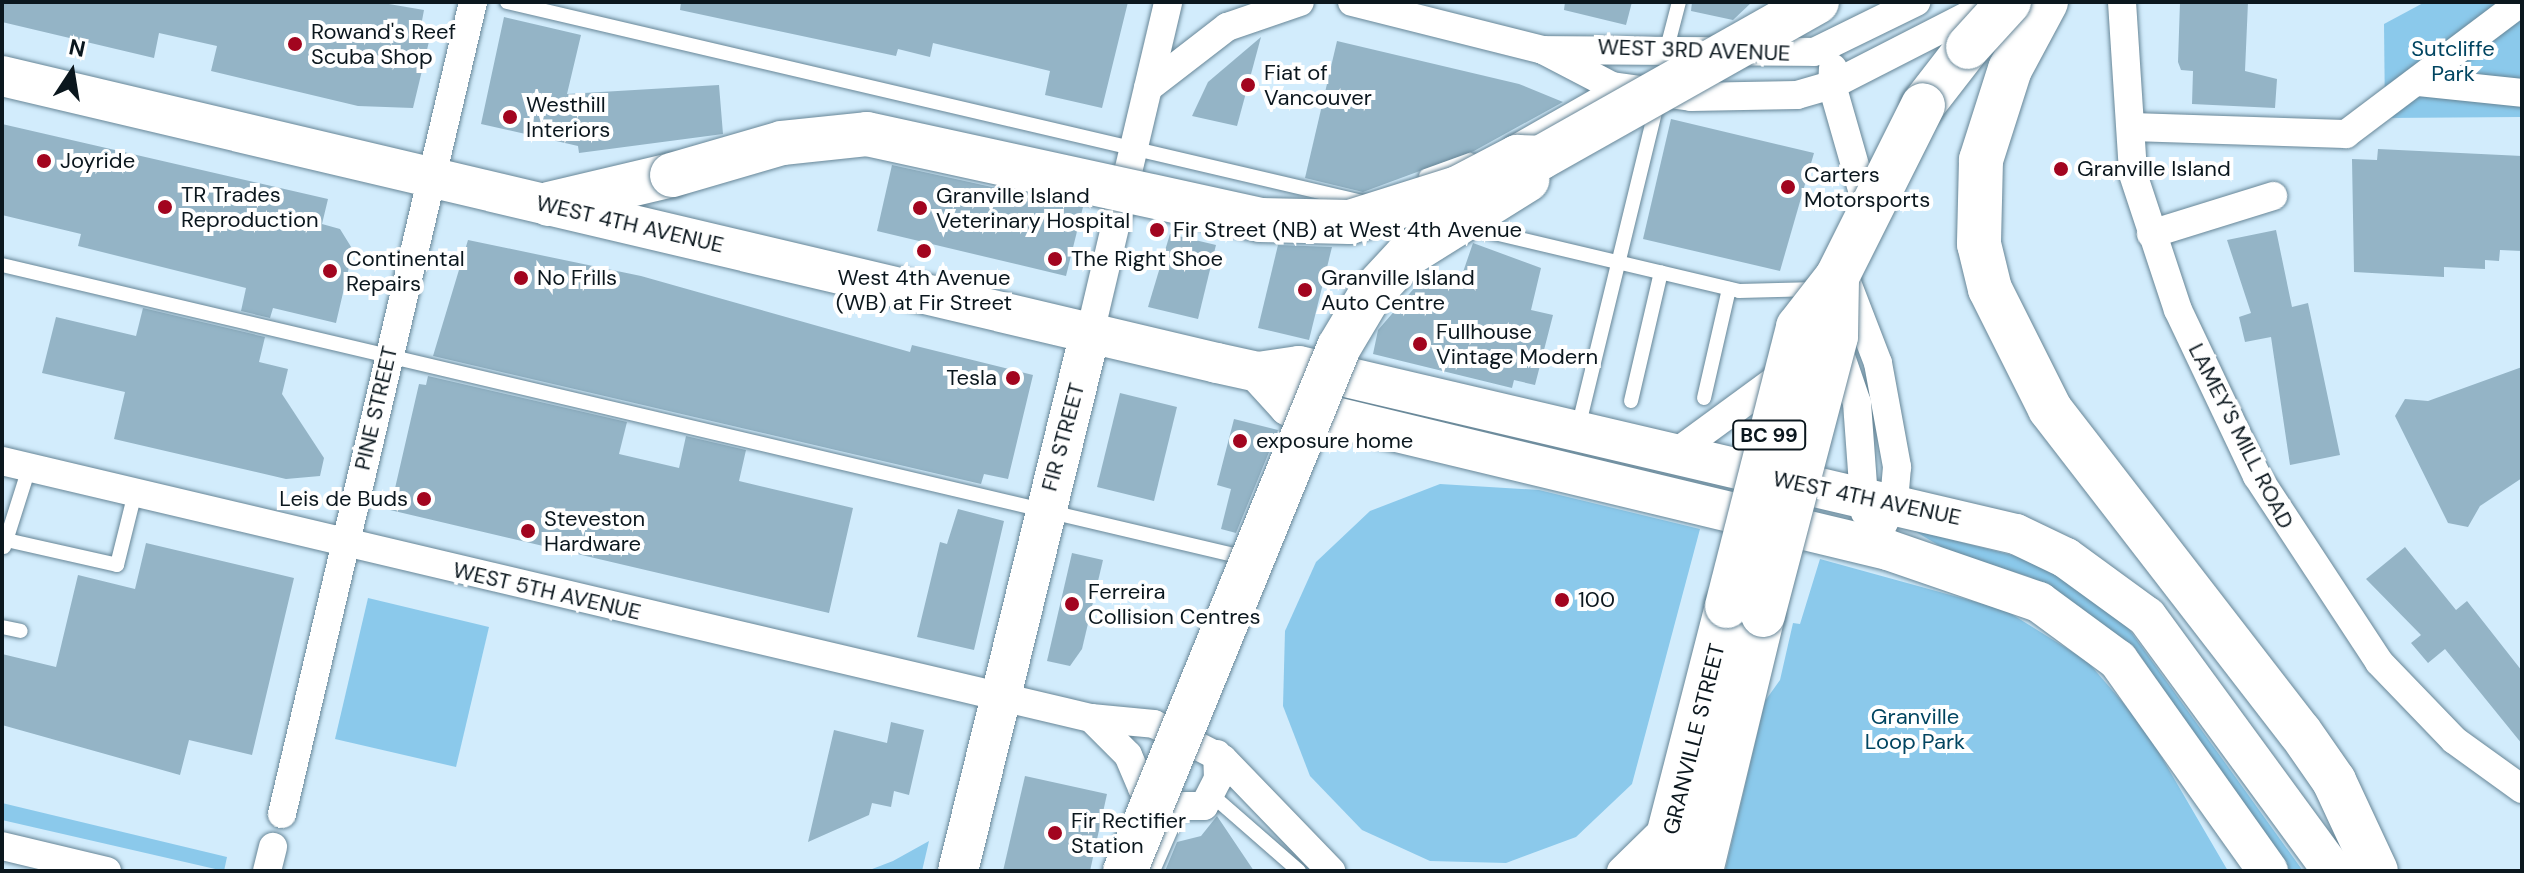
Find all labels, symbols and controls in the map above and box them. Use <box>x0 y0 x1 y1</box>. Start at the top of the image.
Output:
place label: Rowand's Reef Scuba Shop <box>311 18 456 70</box>
north arrow <box>32 32 112 112</box>
text: N <box>66 32 88 64</box>
street label: WEST 3RD AVENUE <box>1597 33 1791 67</box>
marker: Rowand's Reef Scuba Shop <box>286 35 304 53</box>
park label: Sutcliffe Park <box>2411 35 2495 86</box>
place label: Fiat of Vancouver <box>1264 59 1372 110</box>
marker: Fiat of Vancouver <box>1239 76 1257 94</box>
place label: Westhill Interiors <box>526 91 610 142</box>
marker: Westhill Interiors <box>501 108 519 126</box>
place label: Joyride <box>60 148 135 174</box>
marker: Joyride <box>35 152 53 170</box>
place label: Granville Island <box>2077 156 2231 182</box>
marker: Granville Island <box>2052 160 2070 178</box>
place label: Carters Motorsports <box>1804 161 1930 212</box>
marker: Carters Motorsports <box>1779 178 1797 196</box>
place label: TR Trades Reproduction <box>181 181 319 232</box>
place label: Granville Island Veterinary Hospital <box>936 182 1130 234</box>
street label: WEST 4TH AVENUE <box>534 190 726 258</box>
marker: TR Trades Reproduction <box>156 198 174 216</box>
marker: Granville Island Veterinary Hospital <box>911 199 929 217</box>
place label: Fir Street (NB) at West 4th Avenue <box>1173 217 1522 243</box>
marker: Fir Street (NB) at West 4th Avenue <box>1148 221 1166 239</box>
marker: West 4th Avenue (WB) at Fir Street <box>915 242 933 260</box>
place label: Continental Repairs <box>346 245 465 296</box>
place label: The Right Shoe <box>1071 246 1223 272</box>
marker: The Right Shoe <box>1046 250 1064 268</box>
marker: Continental Repairs <box>321 262 339 280</box>
place label: West 4th Avenue (WB) at Fir Street <box>836 264 1012 316</box>
place label: Granville Island Auto Centre <box>1321 264 1475 316</box>
place label: No Frills <box>537 265 617 291</box>
marker: No Frills <box>512 269 530 287</box>
marker: Granville Island Auto Centre <box>1296 281 1314 299</box>
place label: Fullhouse Vintage Modern <box>1436 318 1598 370</box>
marker: Fullhouse Vintage Modern <box>1411 335 1429 353</box>
street label: LAMEY'S MILL ROAD <box>2183 339 2299 533</box>
street label: PINE STREET <box>349 343 403 473</box>
place label: Tesla <box>946 365 997 391</box>
marker: Tesla <box>1004 369 1022 387</box>
street label: FIR STREET <box>1036 380 1090 494</box>
road number: BC 99 <box>1731 419 1807 451</box>
place label: exposure home <box>1256 428 1413 454</box>
marker: exposure home <box>1231 432 1249 450</box>
street label: WEST 4TH AVENUE <box>1771 465 1963 531</box>
place label: Leis de Buds <box>279 486 408 512</box>
marker: Leis de Buds <box>415 490 433 508</box>
place label: Steveston Hardware <box>544 505 645 556</box>
marker: Steveston Hardware <box>519 522 537 540</box>
street label: WEST 5TH AVENUE <box>450 557 644 625</box>
place label: Ferreira Collision Centres <box>1088 578 1261 630</box>
place label: 100 <box>1578 587 1615 613</box>
marker: 100 <box>1553 591 1571 609</box>
marker: Ferreira Collision Centres <box>1063 595 1081 613</box>
street label: GRANVILLE STREET <box>1657 641 1731 837</box>
park label: Granville Loop Park <box>1865 703 1965 754</box>
place label: Fir Rectifier Station <box>1071 807 1186 858</box>
marker: Fir Rectifier Station <box>1046 824 1064 842</box>

